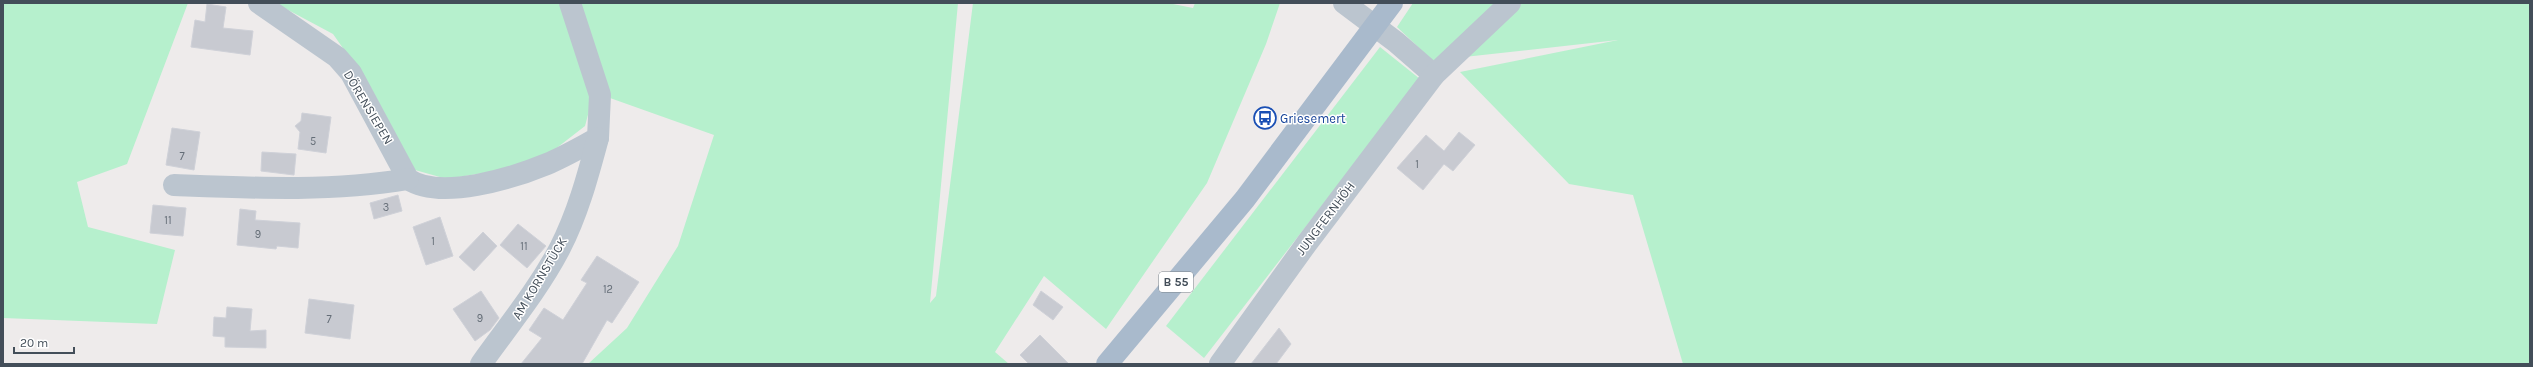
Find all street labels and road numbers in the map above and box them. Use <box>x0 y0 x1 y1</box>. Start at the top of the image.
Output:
street label: DÖRENSIEPEN <box>341 67 397 147</box>
street label: JUNGFERNHÖH <box>1292 178 1358 258</box>
street label: AM KORNSTÜCK <box>508 234 570 322</box>
road number: B 55 <box>1159 272 1193 292</box>

